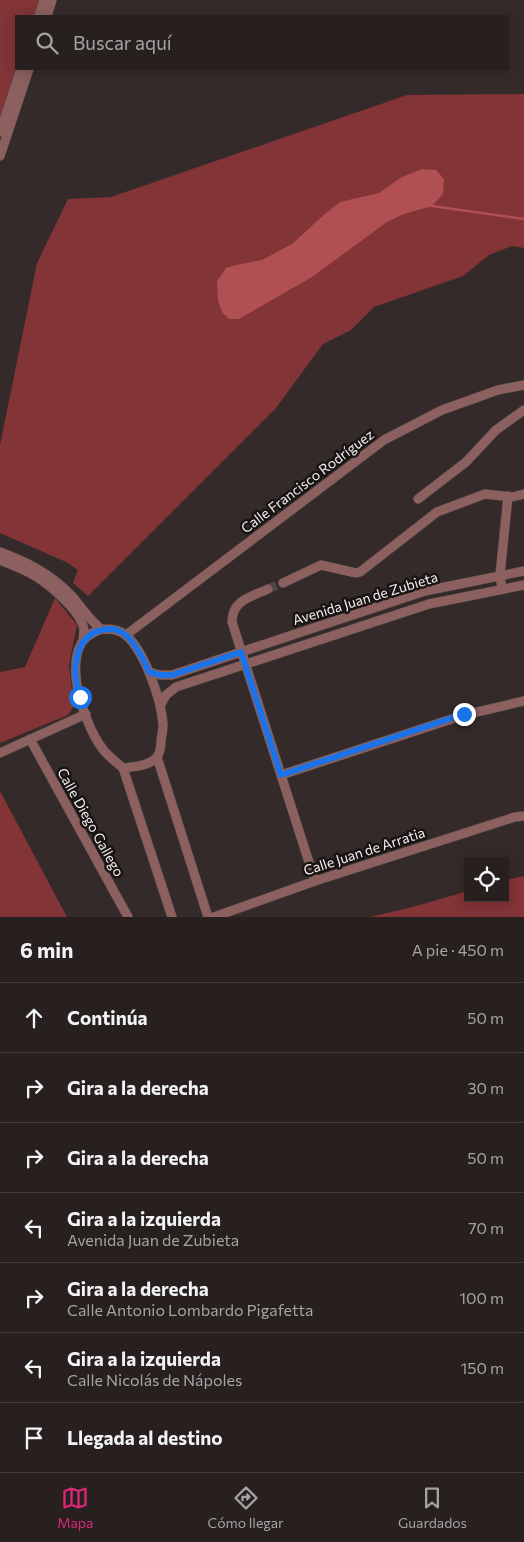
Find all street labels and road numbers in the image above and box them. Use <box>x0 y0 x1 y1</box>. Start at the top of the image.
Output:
street label: Calle Francisco Rodríguez <box>237 425 377 537</box>
street label: Avenida Juan de Zubieta <box>290 568 440 628</box>
street label: Calle Diego Gallego <box>54 765 128 879</box>
street label: Calle Juan de Arratia <box>301 823 427 879</box>

